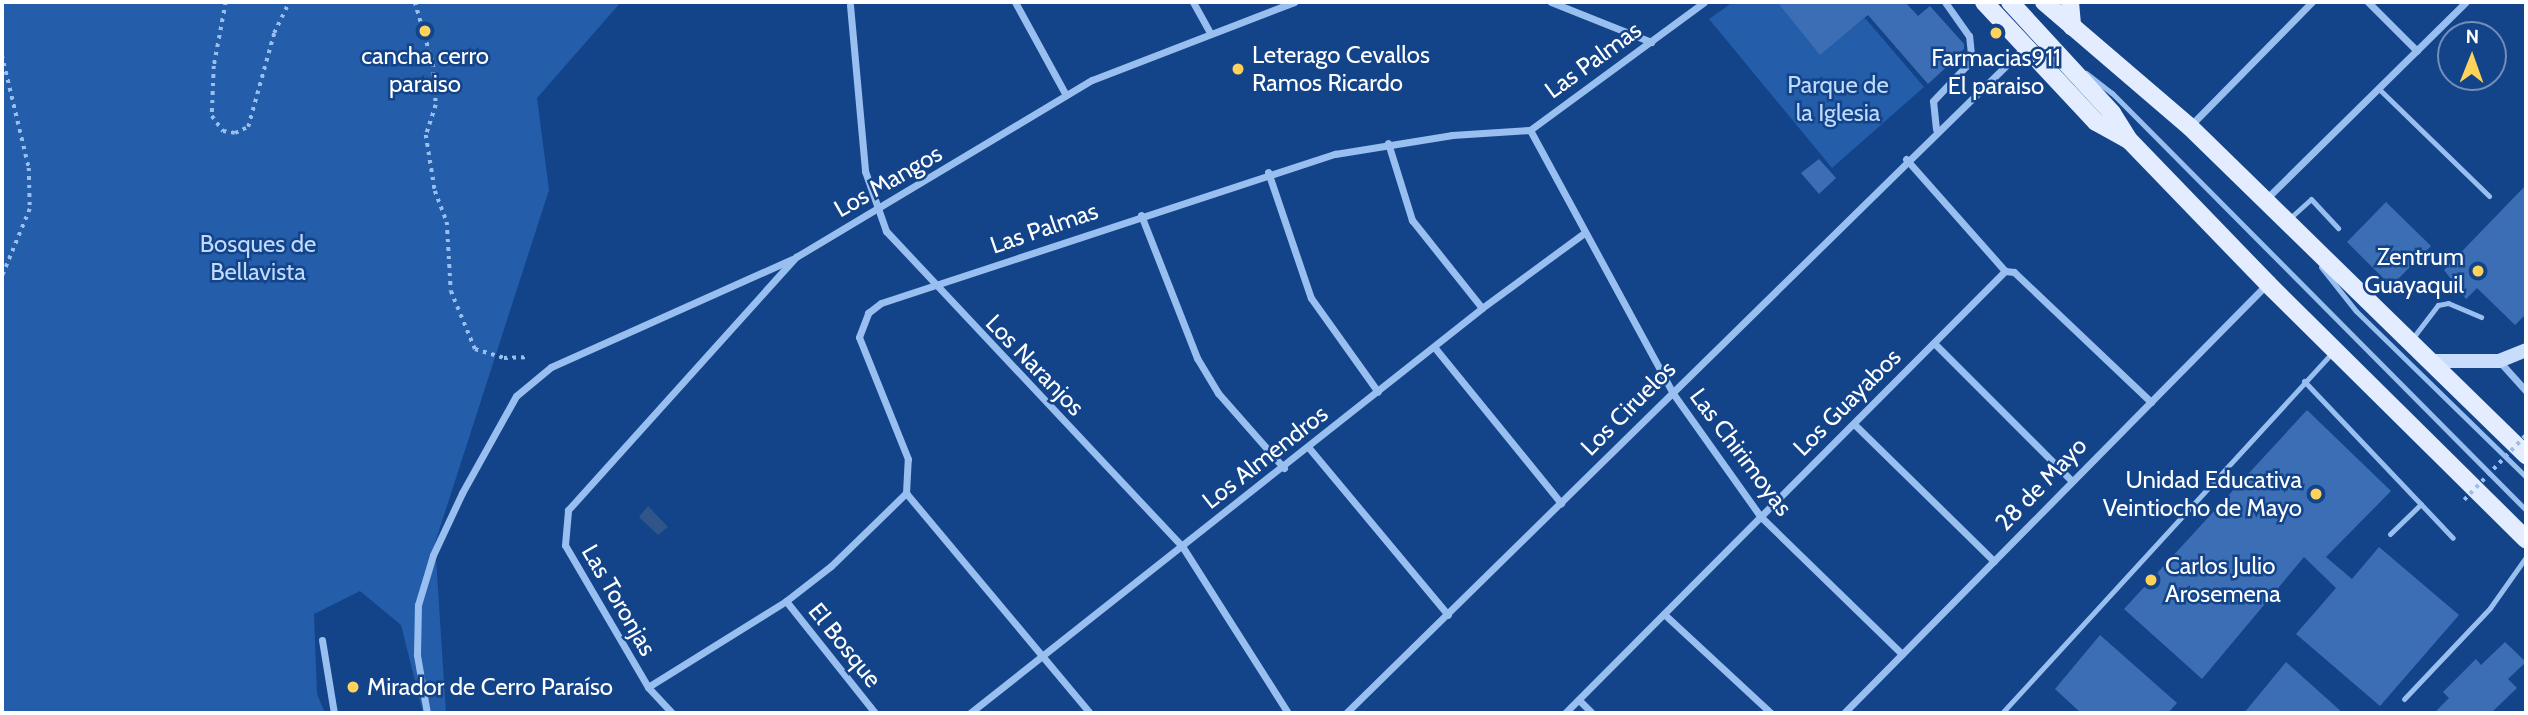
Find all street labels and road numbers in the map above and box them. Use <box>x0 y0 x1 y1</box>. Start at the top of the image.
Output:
street label: Las Palmas <box>1539 15 1647 105</box>
street label: Los Mangos <box>829 139 947 223</box>
street label: Las Palmas <box>986 196 1102 260</box>
street label: Los Naranjos <box>980 309 1090 421</box>
street label: Los Guayabos <box>1787 342 1907 462</box>
street label: Los Ciruelos <box>1575 355 1681 461</box>
street label: Las Chirimoyas <box>1684 383 1798 521</box>
street label: Los Almendros <box>1197 399 1333 515</box>
street label: 28 de Mayo <box>1989 431 2093 537</box>
street label: Las Toronjas <box>576 539 662 661</box>
street label: El Bosque <box>802 597 888 693</box>

